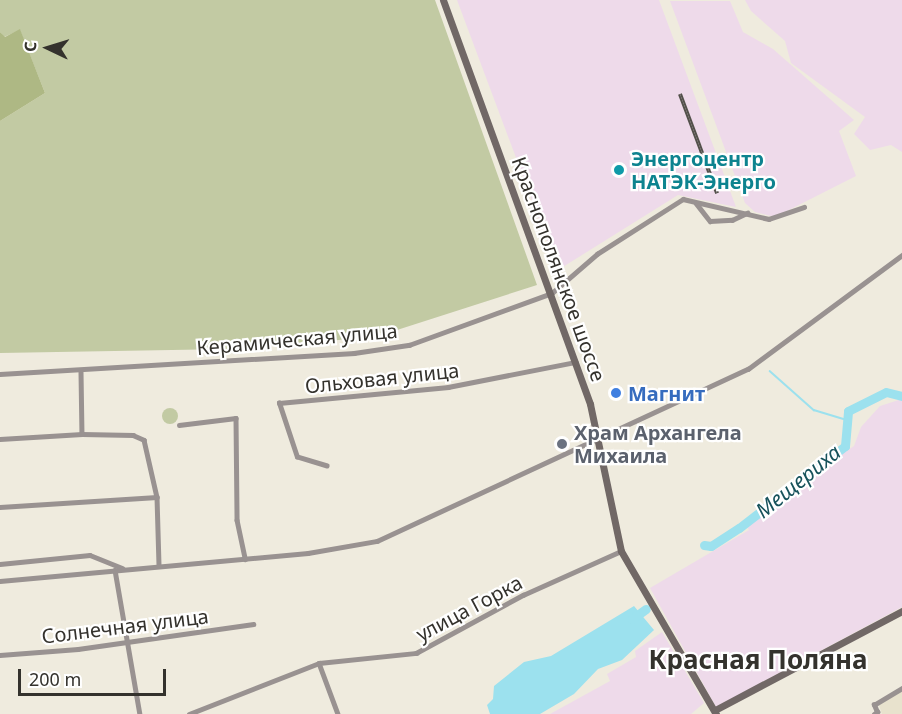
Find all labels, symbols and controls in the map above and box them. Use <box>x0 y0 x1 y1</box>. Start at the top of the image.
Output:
north arrow <box>18 18 78 78</box>
text: С <box>19 41 41 53</box>
place label: Энергоцентр НАТЭК-Энерго <box>631 146 776 193</box>
street label: Краснополянское шоссе <box>507 153 611 385</box>
marker: Энергоцентр НАТЭК-Энерго <box>612 163 626 177</box>
street label: Керамическая улица <box>196 318 398 360</box>
street label: Ольховая улица <box>304 358 460 398</box>
place label: Магнит <box>628 381 705 405</box>
marker: Магнит <box>609 386 623 400</box>
place label: Храм Архангела Михаила <box>574 420 742 467</box>
marker: Храм Архангела Михаила <box>555 437 569 451</box>
water label: Мещериха <box>750 439 846 523</box>
street label: улица Горка <box>412 570 526 646</box>
street label: Солнечная улица <box>40 604 210 648</box>
district label: Красная Поляна <box>648 644 868 676</box>
scale bar <box>21 657 170 695</box>
text: 200 m <box>29 667 81 691</box>

